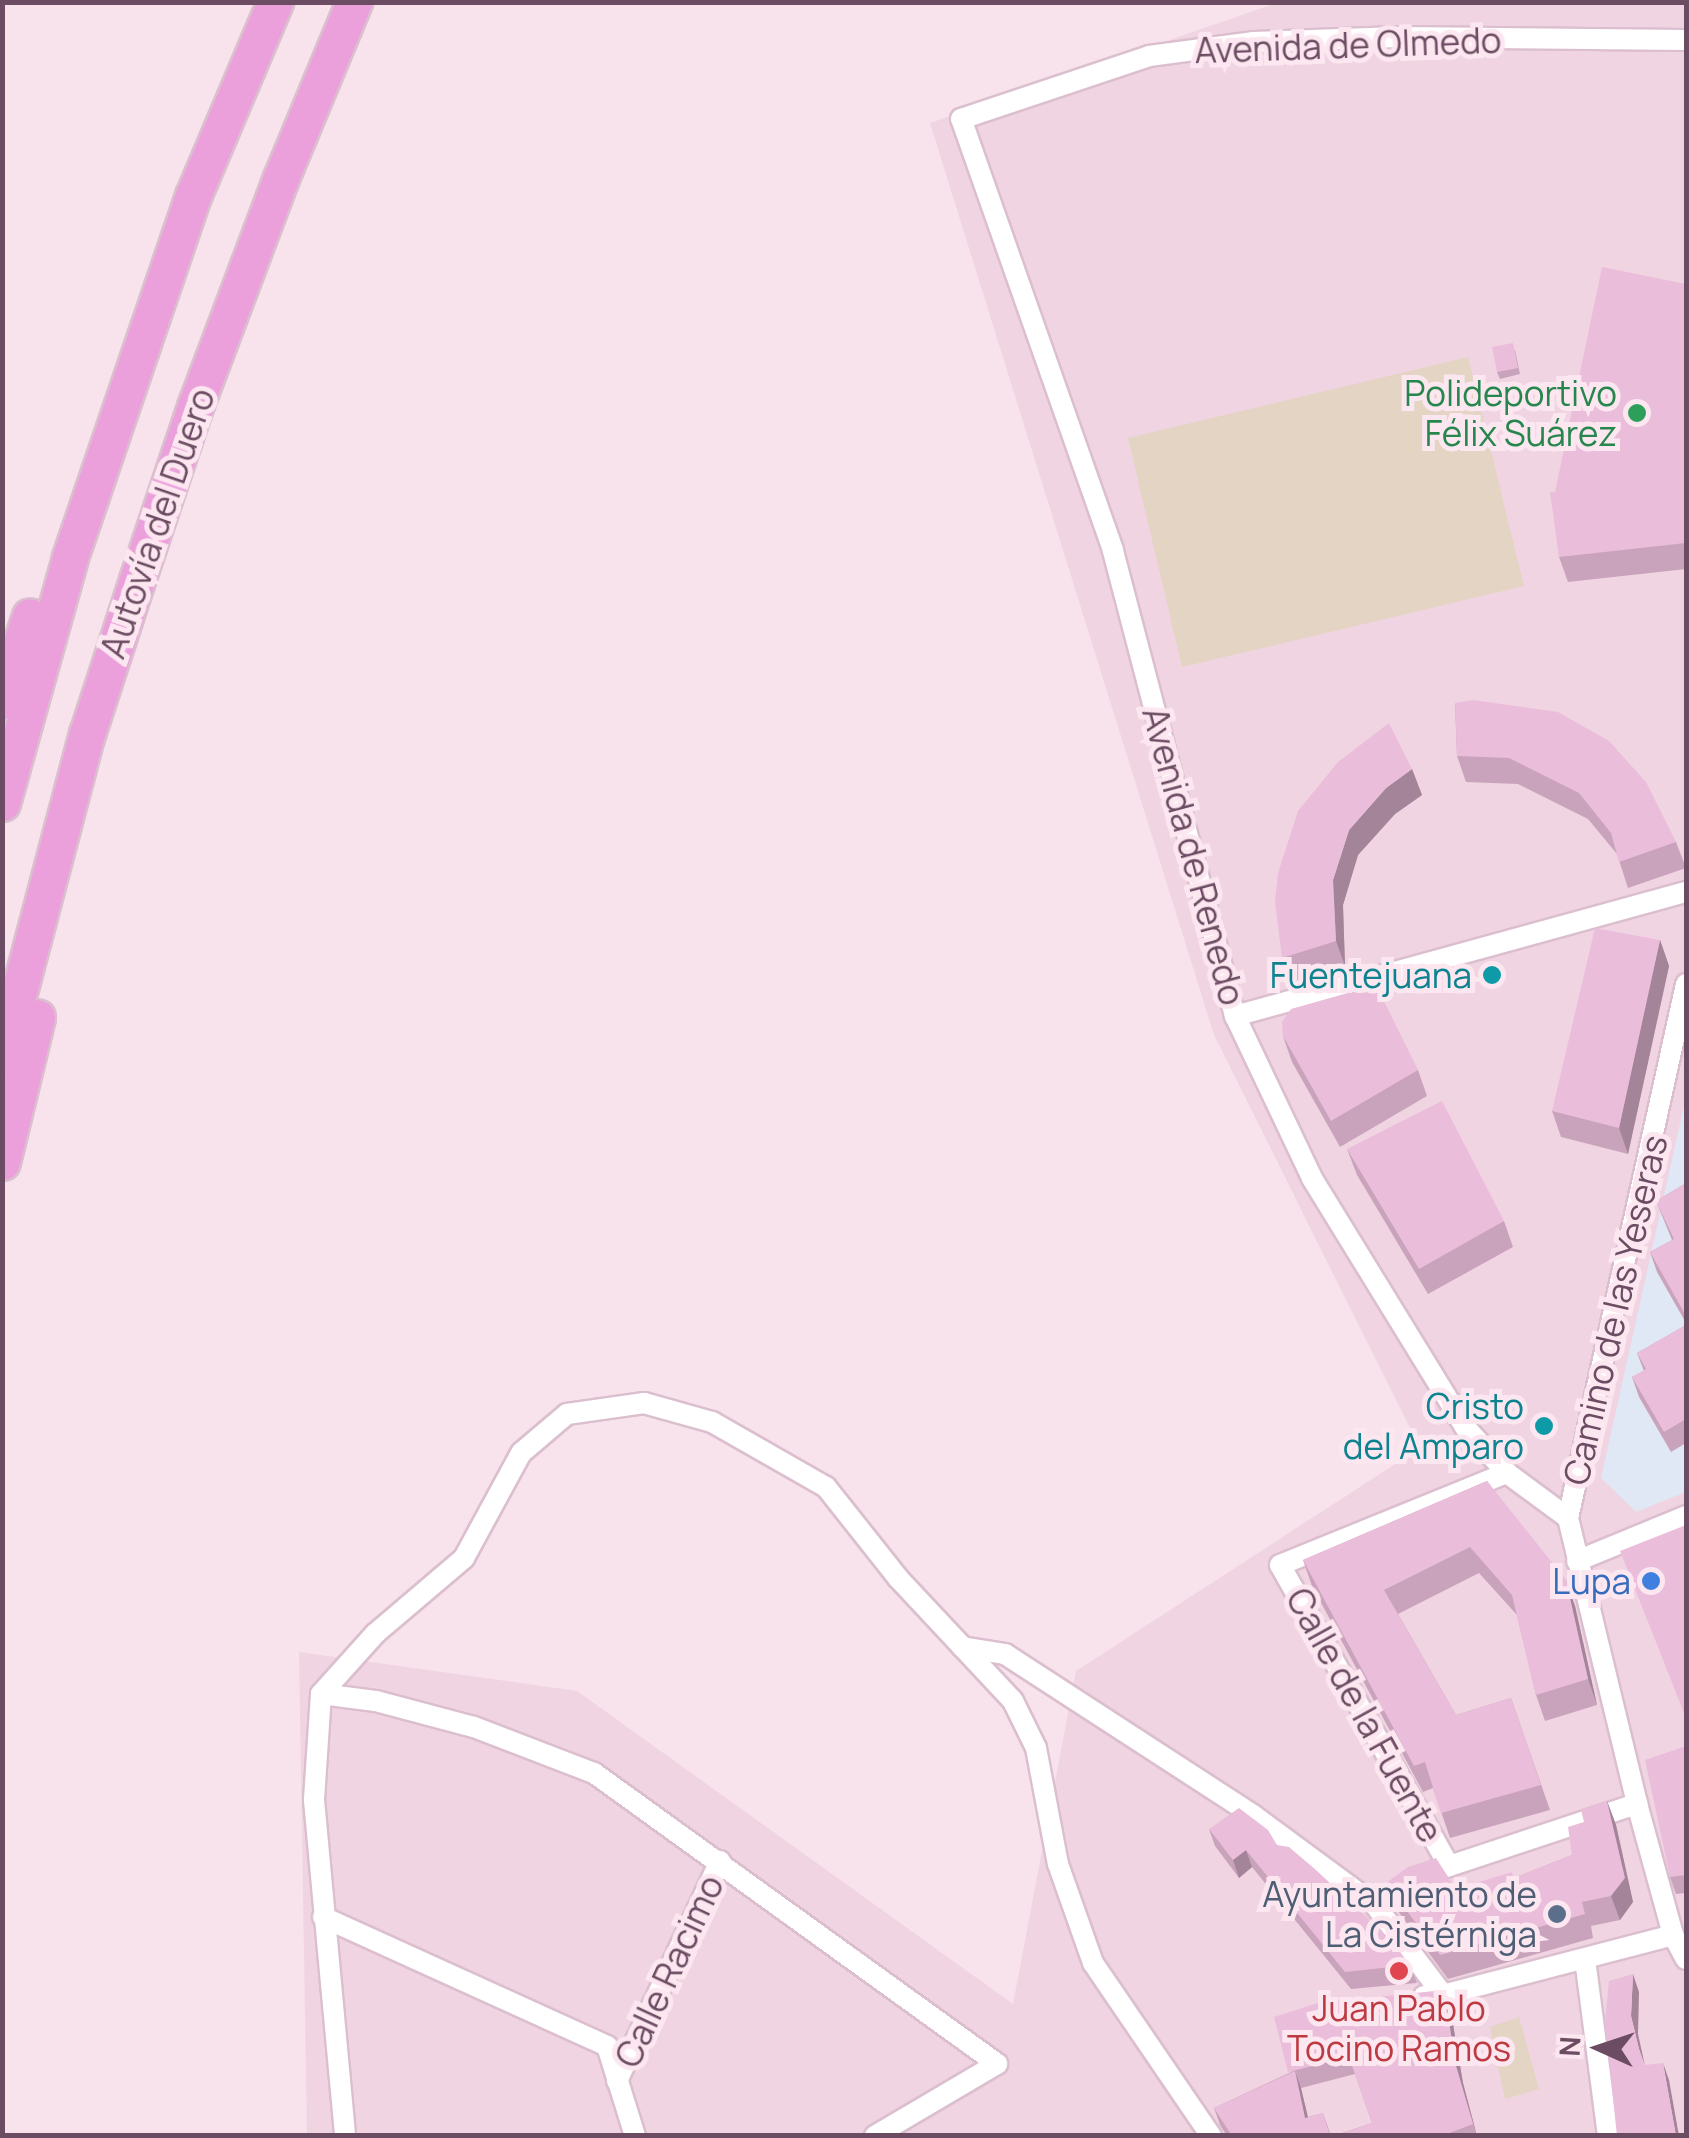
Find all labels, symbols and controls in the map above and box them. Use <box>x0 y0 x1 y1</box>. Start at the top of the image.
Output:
street label: Avenida de Olmedo <box>1194 19 1502 71</box>
place label: Polideportivo Félix Suárez <box>1404 372 1617 454</box>
street label: Autovía del Duero <box>91 382 223 664</box>
marker: Polideportivo Félix Suárez <box>1626 402 1648 424</box>
street label: Avenida de Renedo <box>1134 702 1254 1010</box>
place label: Fuentejuana <box>1270 954 1472 996</box>
marker: Fuentejuana <box>1481 964 1503 986</box>
street label: Camino de las Yeseras <box>1554 1131 1676 1489</box>
place label: Cristo del Amparo <box>1343 1385 1524 1467</box>
marker: Cristo del Amparo <box>1533 1415 1555 1437</box>
place label: Lupa <box>1552 1560 1631 1602</box>
marker: Lupa <box>1640 1570 1662 1592</box>
street label: Calle de la Fuente <box>1278 1581 1452 1849</box>
street label: Calle Racimo <box>606 1868 732 2074</box>
place label: Ayuntamiento de La Cistérniga <box>1262 1873 1537 1955</box>
marker: Ayuntamiento de La Cistérniga <box>1546 1903 1568 1925</box>
marker: Juan Pablo Tocino Ramos <box>1388 1960 1410 1982</box>
place label: Juan Pablo Tocino Ramos <box>1287 1987 1511 2069</box>
north arrow <box>1549 1998 1649 2098</box>
text: N <box>1550 2035 1589 2057</box>

